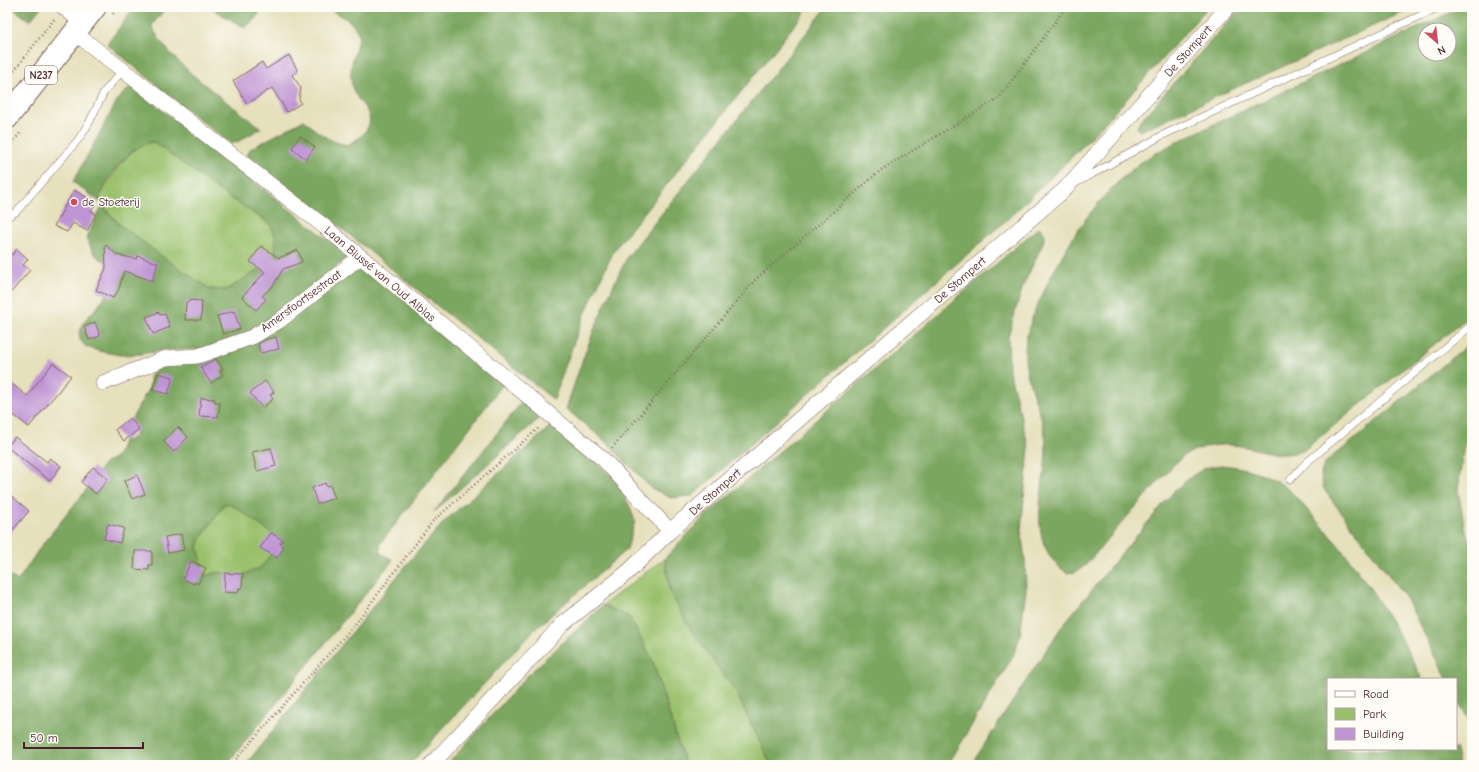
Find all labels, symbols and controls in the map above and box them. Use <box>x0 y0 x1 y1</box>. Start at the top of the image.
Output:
street label: De Stompert <box>1161 22 1215 80</box>
north arrow <box>1417 22 1457 62</box>
text: N <box>1435 43 1448 58</box>
road number: N237 <box>25 66 57 84</box>
place label: de Stoeterij <box>82 195 140 209</box>
marker: de Stoeterij <box>69 197 79 207</box>
street label: Laan Blussé van Oud Alblas <box>322 223 438 325</box>
street label: De Stompert <box>931 253 989 306</box>
street label: Amersfoortsestraat <box>258 267 345 335</box>
street label: De Stompert <box>686 465 744 518</box>
legend <box>1327 678 1457 750</box>
text: Road <box>1363 687 1389 701</box>
text: Park <box>1363 707 1386 721</box>
scale bar <box>24 724 143 750</box>
text: Building <box>1363 727 1404 741</box>
text: 50 m <box>30 731 58 745</box>

